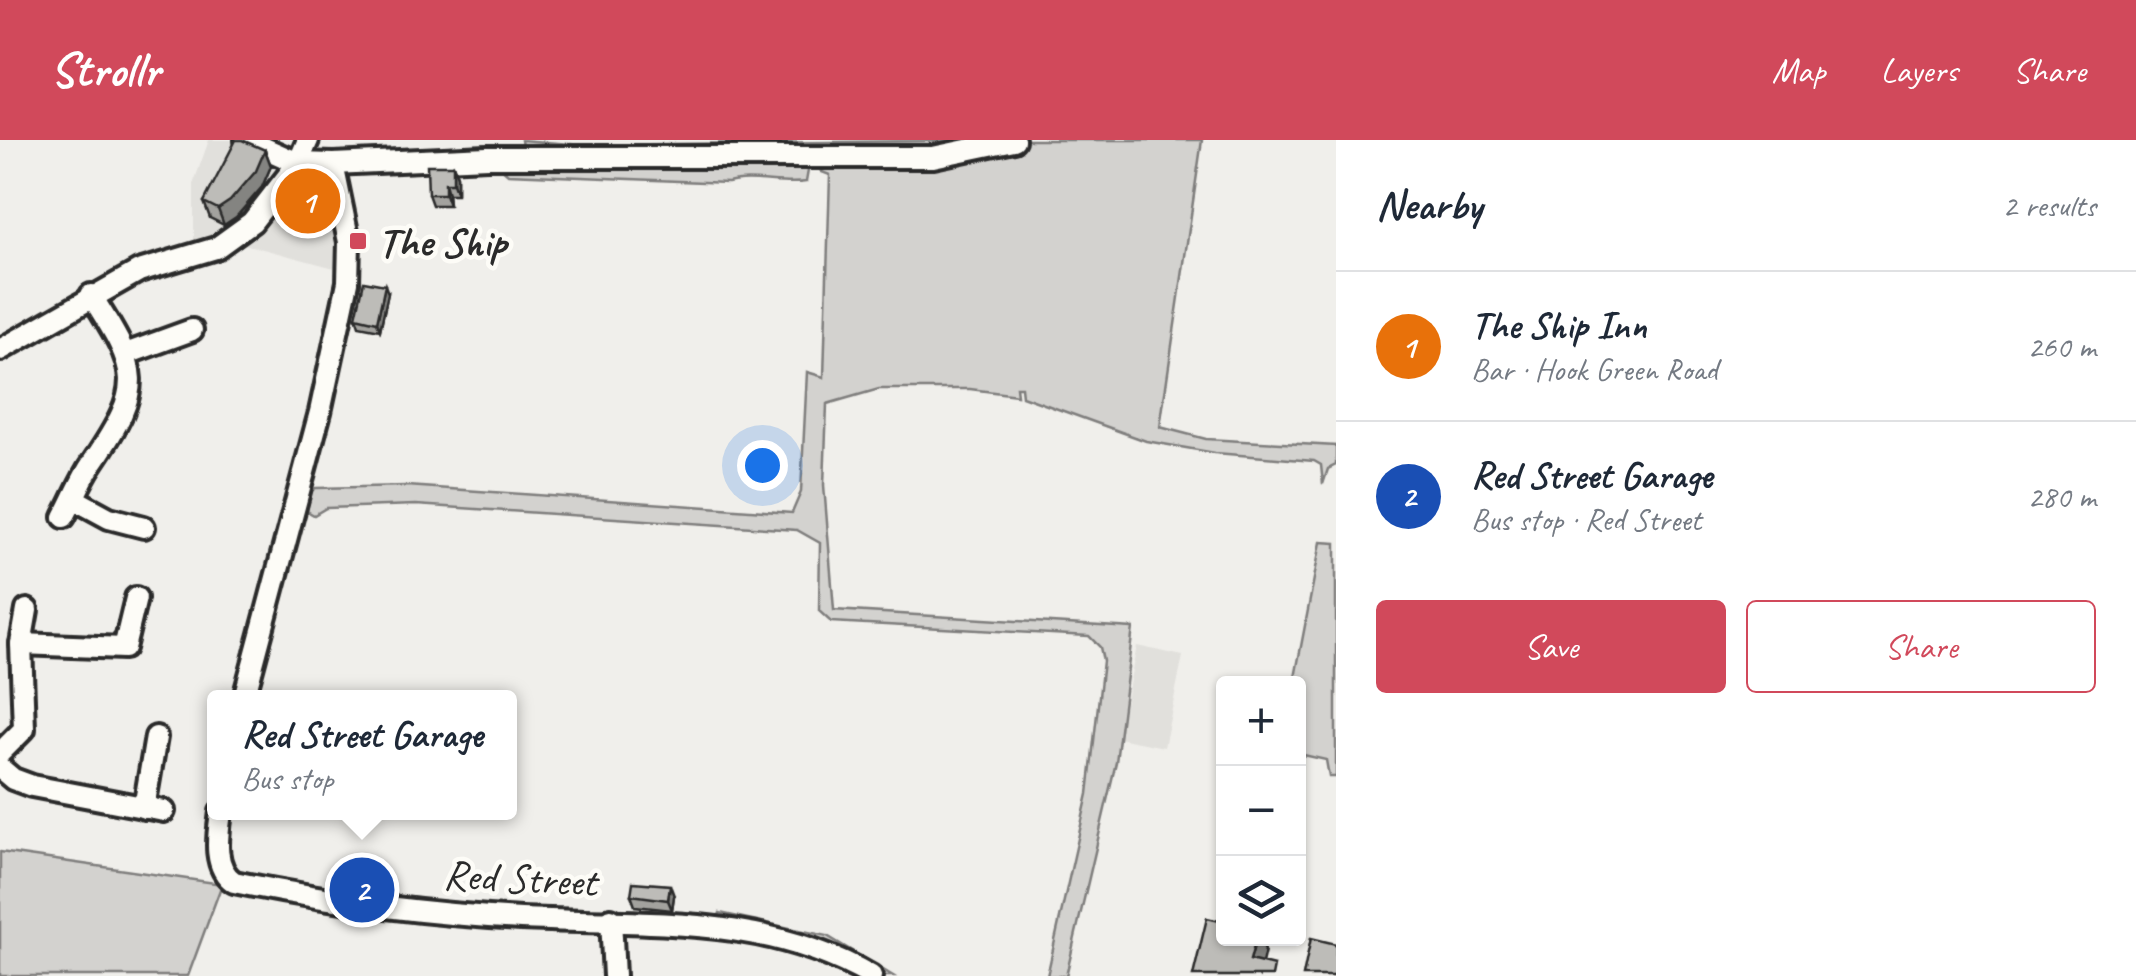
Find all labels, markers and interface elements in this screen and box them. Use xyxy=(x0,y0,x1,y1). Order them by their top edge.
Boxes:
text: Strollr xyxy=(50,40,160,100)
text: Map xyxy=(1772,48,1825,93)
text: Layers xyxy=(1880,48,1958,93)
text: Share xyxy=(2013,48,2086,93)
pin: 1 xyxy=(276,163,340,238)
text: Nearby xyxy=(1376,179,1482,232)
text: 2 results xyxy=(2002,185,2096,226)
place label: The Ship xyxy=(378,216,510,269)
marker: The Ship xyxy=(347,230,369,252)
text: The Ship Inn xyxy=(1471,302,1647,349)
text: 1 xyxy=(1401,326,1416,367)
text: 260 m xyxy=(2027,326,2096,367)
text: Bar · Hook Green Road xyxy=(1471,349,1718,390)
your location xyxy=(737,440,788,491)
text: Red Street Garage xyxy=(1471,452,1712,499)
text: 2 xyxy=(1401,476,1416,517)
text: 280 m xyxy=(2027,476,2096,517)
text: Bus stop · Red Street xyxy=(1471,499,1701,540)
button: Save xyxy=(1376,600,1726,693)
button: Share xyxy=(1746,600,2096,693)
map controls xyxy=(1216,676,1306,946)
button: + xyxy=(1216,676,1306,766)
popup xyxy=(207,690,517,820)
text: Red Street Garage xyxy=(241,711,483,758)
text: Bus stop xyxy=(241,758,333,799)
button: − xyxy=(1216,766,1306,856)
street label: Red Street xyxy=(442,848,602,909)
pin: 2 xyxy=(330,852,394,928)
button: layers xyxy=(1216,856,1306,946)

